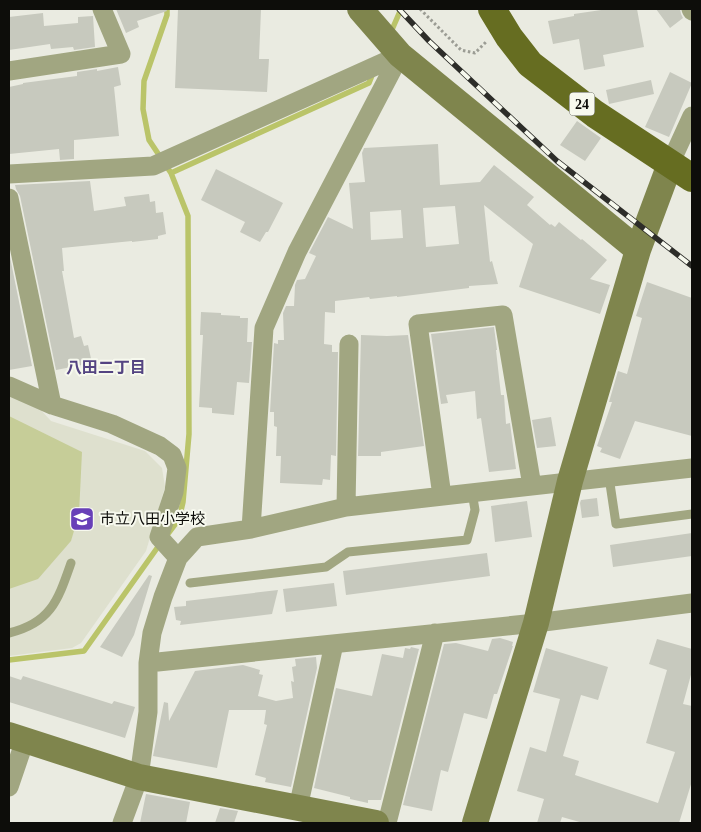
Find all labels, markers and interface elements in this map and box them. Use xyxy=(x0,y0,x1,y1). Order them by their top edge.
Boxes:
road number: 24 xyxy=(570,92,594,116)
district label: 八田二丁目 xyxy=(66,359,146,376)
school or university icon: 市立八田小学校 xyxy=(69,506,95,532)
place label: 市立八田小学校 xyxy=(100,511,205,527)

